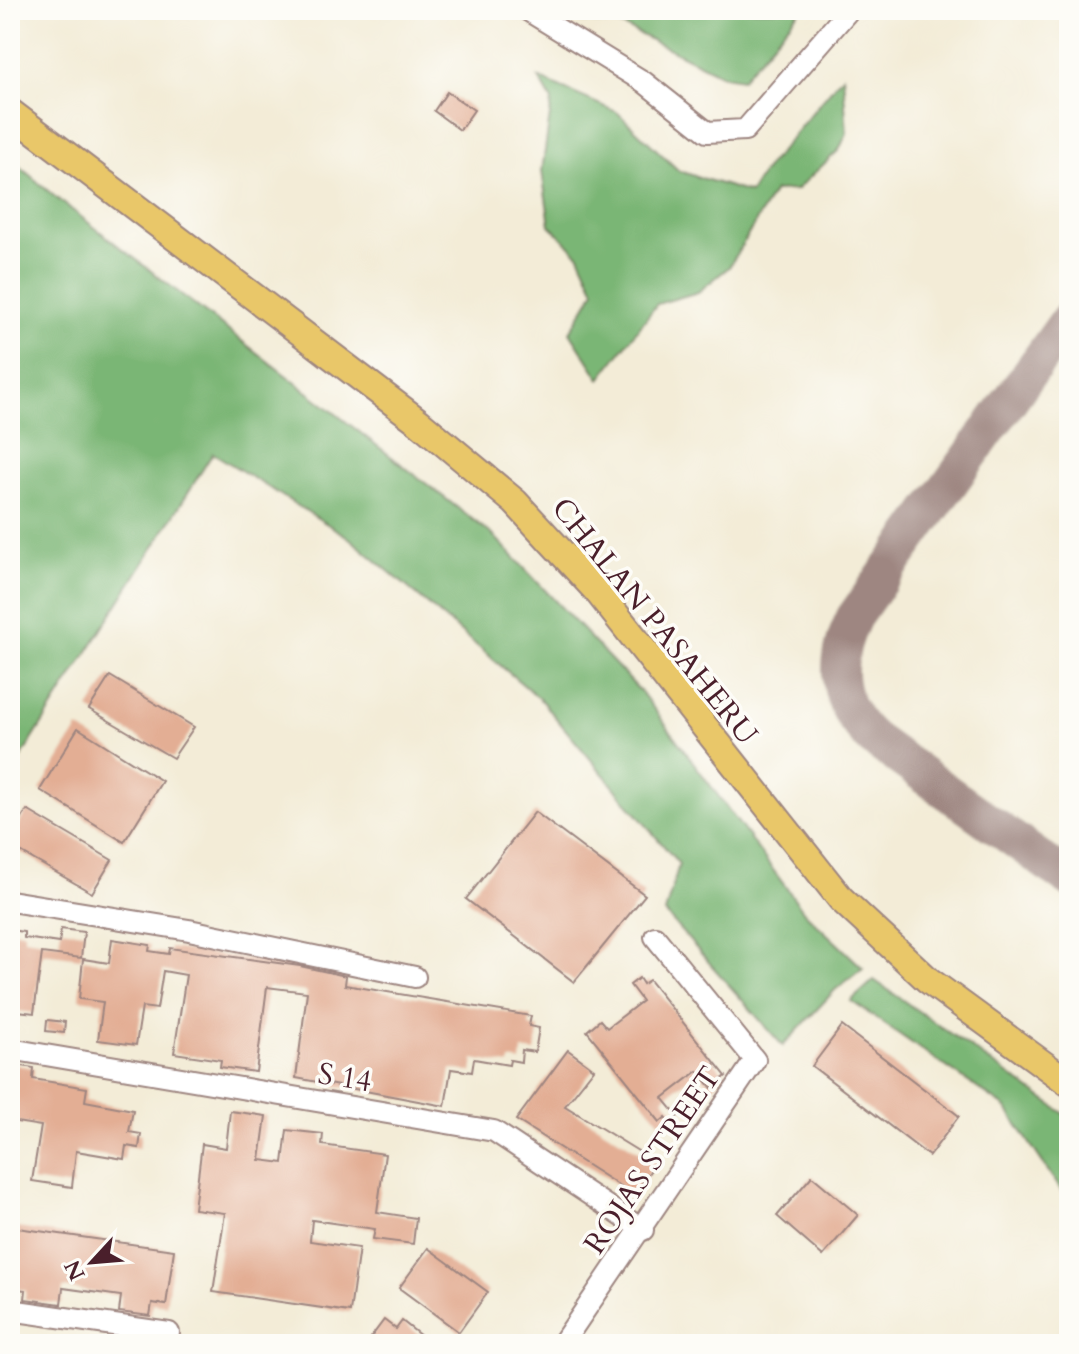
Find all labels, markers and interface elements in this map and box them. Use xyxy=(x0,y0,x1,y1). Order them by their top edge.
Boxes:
street label: CHALAN PASAHERU xyxy=(542,489,767,754)
street label: S 14 xyxy=(315,1053,375,1102)
street label: ROJAS STREET xyxy=(574,1058,730,1262)
north arrow xyxy=(52,1222,132,1302)
text: N xyxy=(57,1255,93,1285)

